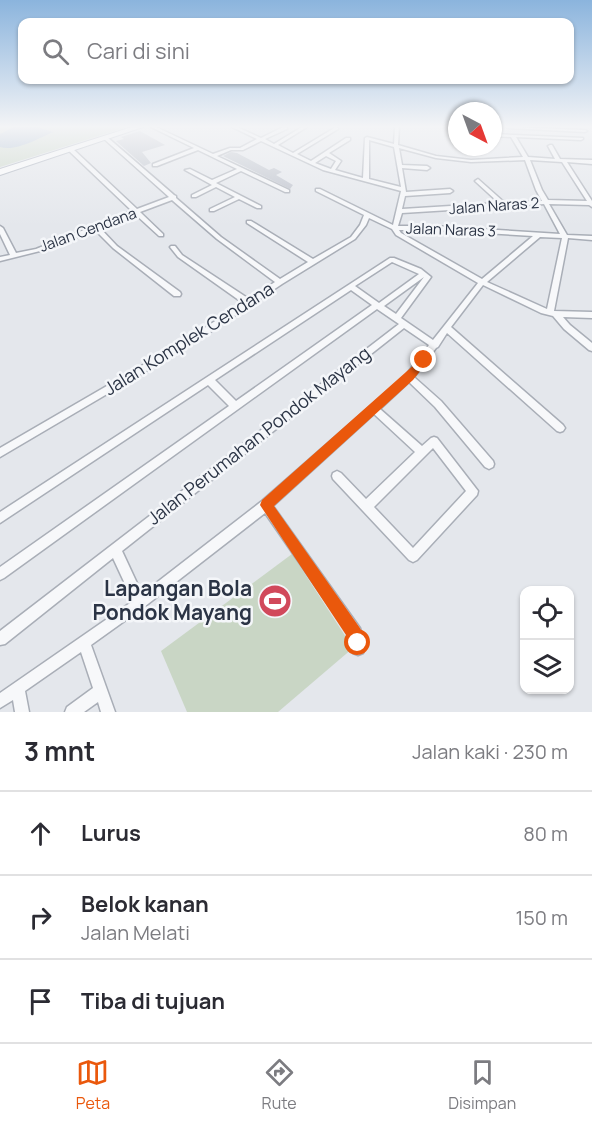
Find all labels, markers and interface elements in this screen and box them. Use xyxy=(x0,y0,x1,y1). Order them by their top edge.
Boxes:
search box xyxy=(18,18,574,84)
icon: search xyxy=(39,35,72,68)
text: Cari di sini xyxy=(87,36,190,66)
north arrow xyxy=(448,102,502,156)
street label: Jalan Naras 2 xyxy=(448,192,540,219)
street label: Jalan Cendana xyxy=(36,202,139,257)
street label: Jalan Naras 3 xyxy=(406,217,496,242)
street label: Jalan Komplek Cendana xyxy=(99,276,278,400)
street label: Jalan Perumahan Pondok Mayang xyxy=(142,341,375,530)
route end xyxy=(410,346,436,372)
place label: Lapangan Bola Pondok Mayang xyxy=(92,574,252,626)
sports icon: Lapangan Bola Pondok Mayang xyxy=(257,583,293,619)
map controls xyxy=(520,586,574,694)
button: locate xyxy=(520,586,574,640)
route start xyxy=(344,629,370,655)
button: layers xyxy=(520,640,574,694)
text: 3 mnt xyxy=(24,733,95,769)
text: Jalan kaki · 230 m xyxy=(412,738,568,765)
icon: ahead xyxy=(24,817,57,850)
text: Lurus xyxy=(81,818,141,848)
text: 80 m xyxy=(523,820,568,847)
text: Belok kanan xyxy=(81,889,209,919)
icon: right xyxy=(24,901,57,934)
text: 150 m xyxy=(515,904,568,931)
text: Jalan Melati xyxy=(81,919,190,946)
icon: arrive xyxy=(24,985,57,1018)
text: Tiba di tujuan xyxy=(81,986,225,1016)
tab: Peta xyxy=(76,1056,110,1114)
tab: Rute xyxy=(262,1056,297,1114)
tab: Disimpan xyxy=(448,1056,516,1114)

